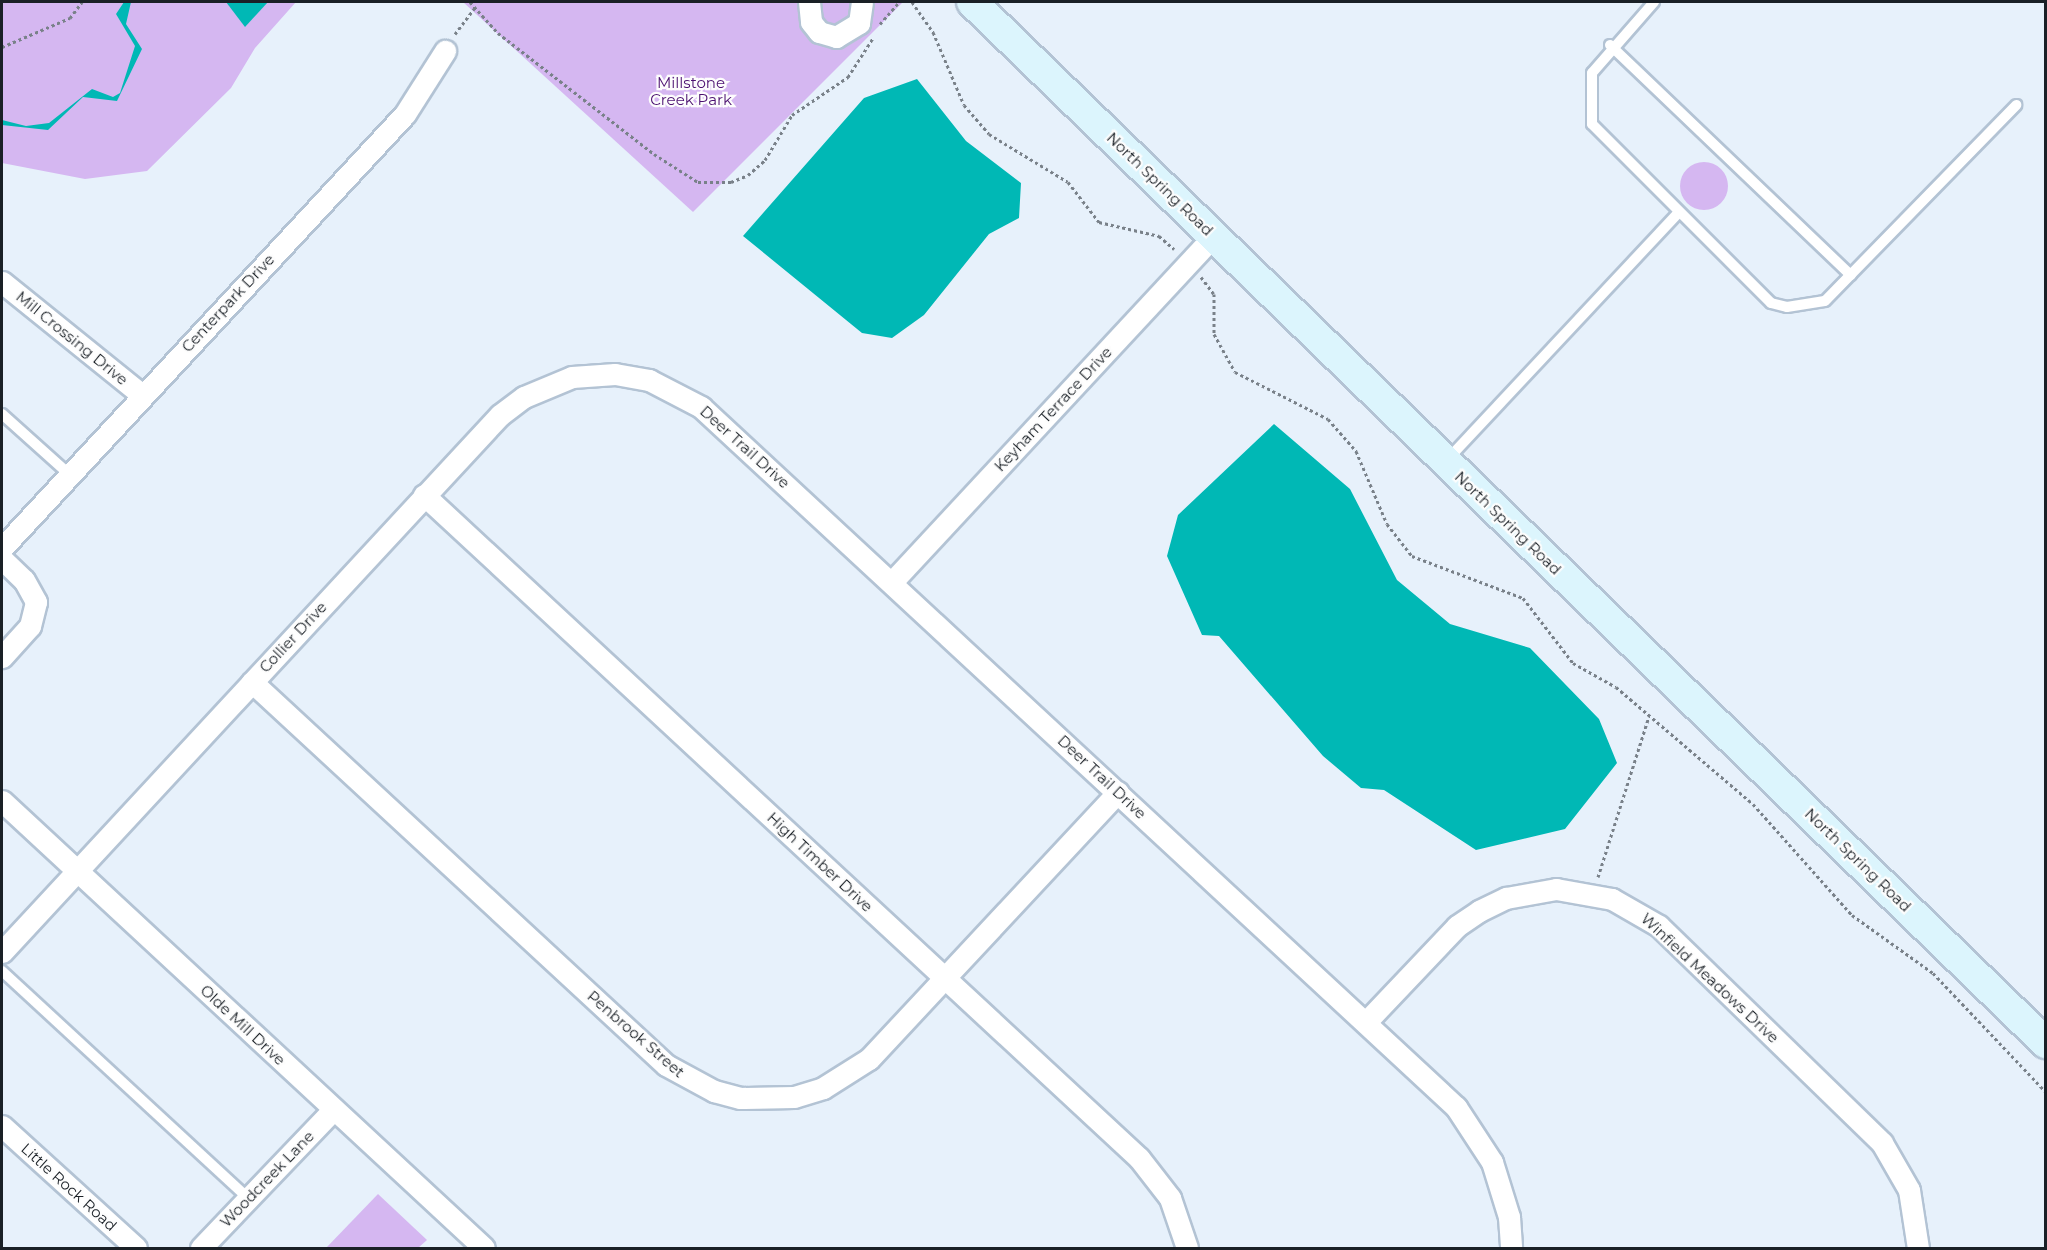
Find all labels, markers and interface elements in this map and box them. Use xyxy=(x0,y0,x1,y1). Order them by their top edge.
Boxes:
park label: Millstone Creek Park xyxy=(650,73,732,108)
street label: North Spring Road xyxy=(1103,129,1217,239)
street label: Centerpark Drive xyxy=(178,250,278,356)
street label: Mill Crossing Drive xyxy=(13,287,131,389)
street label: Keyham Terrace Drive xyxy=(991,343,1115,475)
street label: Deer Trail Drive xyxy=(696,402,794,492)
street label: North Spring Road xyxy=(1451,468,1565,578)
street label: Collier Drive xyxy=(256,598,330,676)
street label: Deer Trail Drive xyxy=(1054,731,1150,823)
street label: North Spring Road xyxy=(1801,805,1915,915)
street label: High Timber Drive xyxy=(764,808,876,916)
street label: Winfield Meadows Drive xyxy=(1637,909,1783,1047)
street label: Olde Mill Drive xyxy=(197,981,289,1069)
street label: Penbrook Street xyxy=(584,987,688,1081)
street label: Woodcreek Lane xyxy=(216,1127,318,1231)
street label: Little Rock Road xyxy=(17,1139,121,1235)

